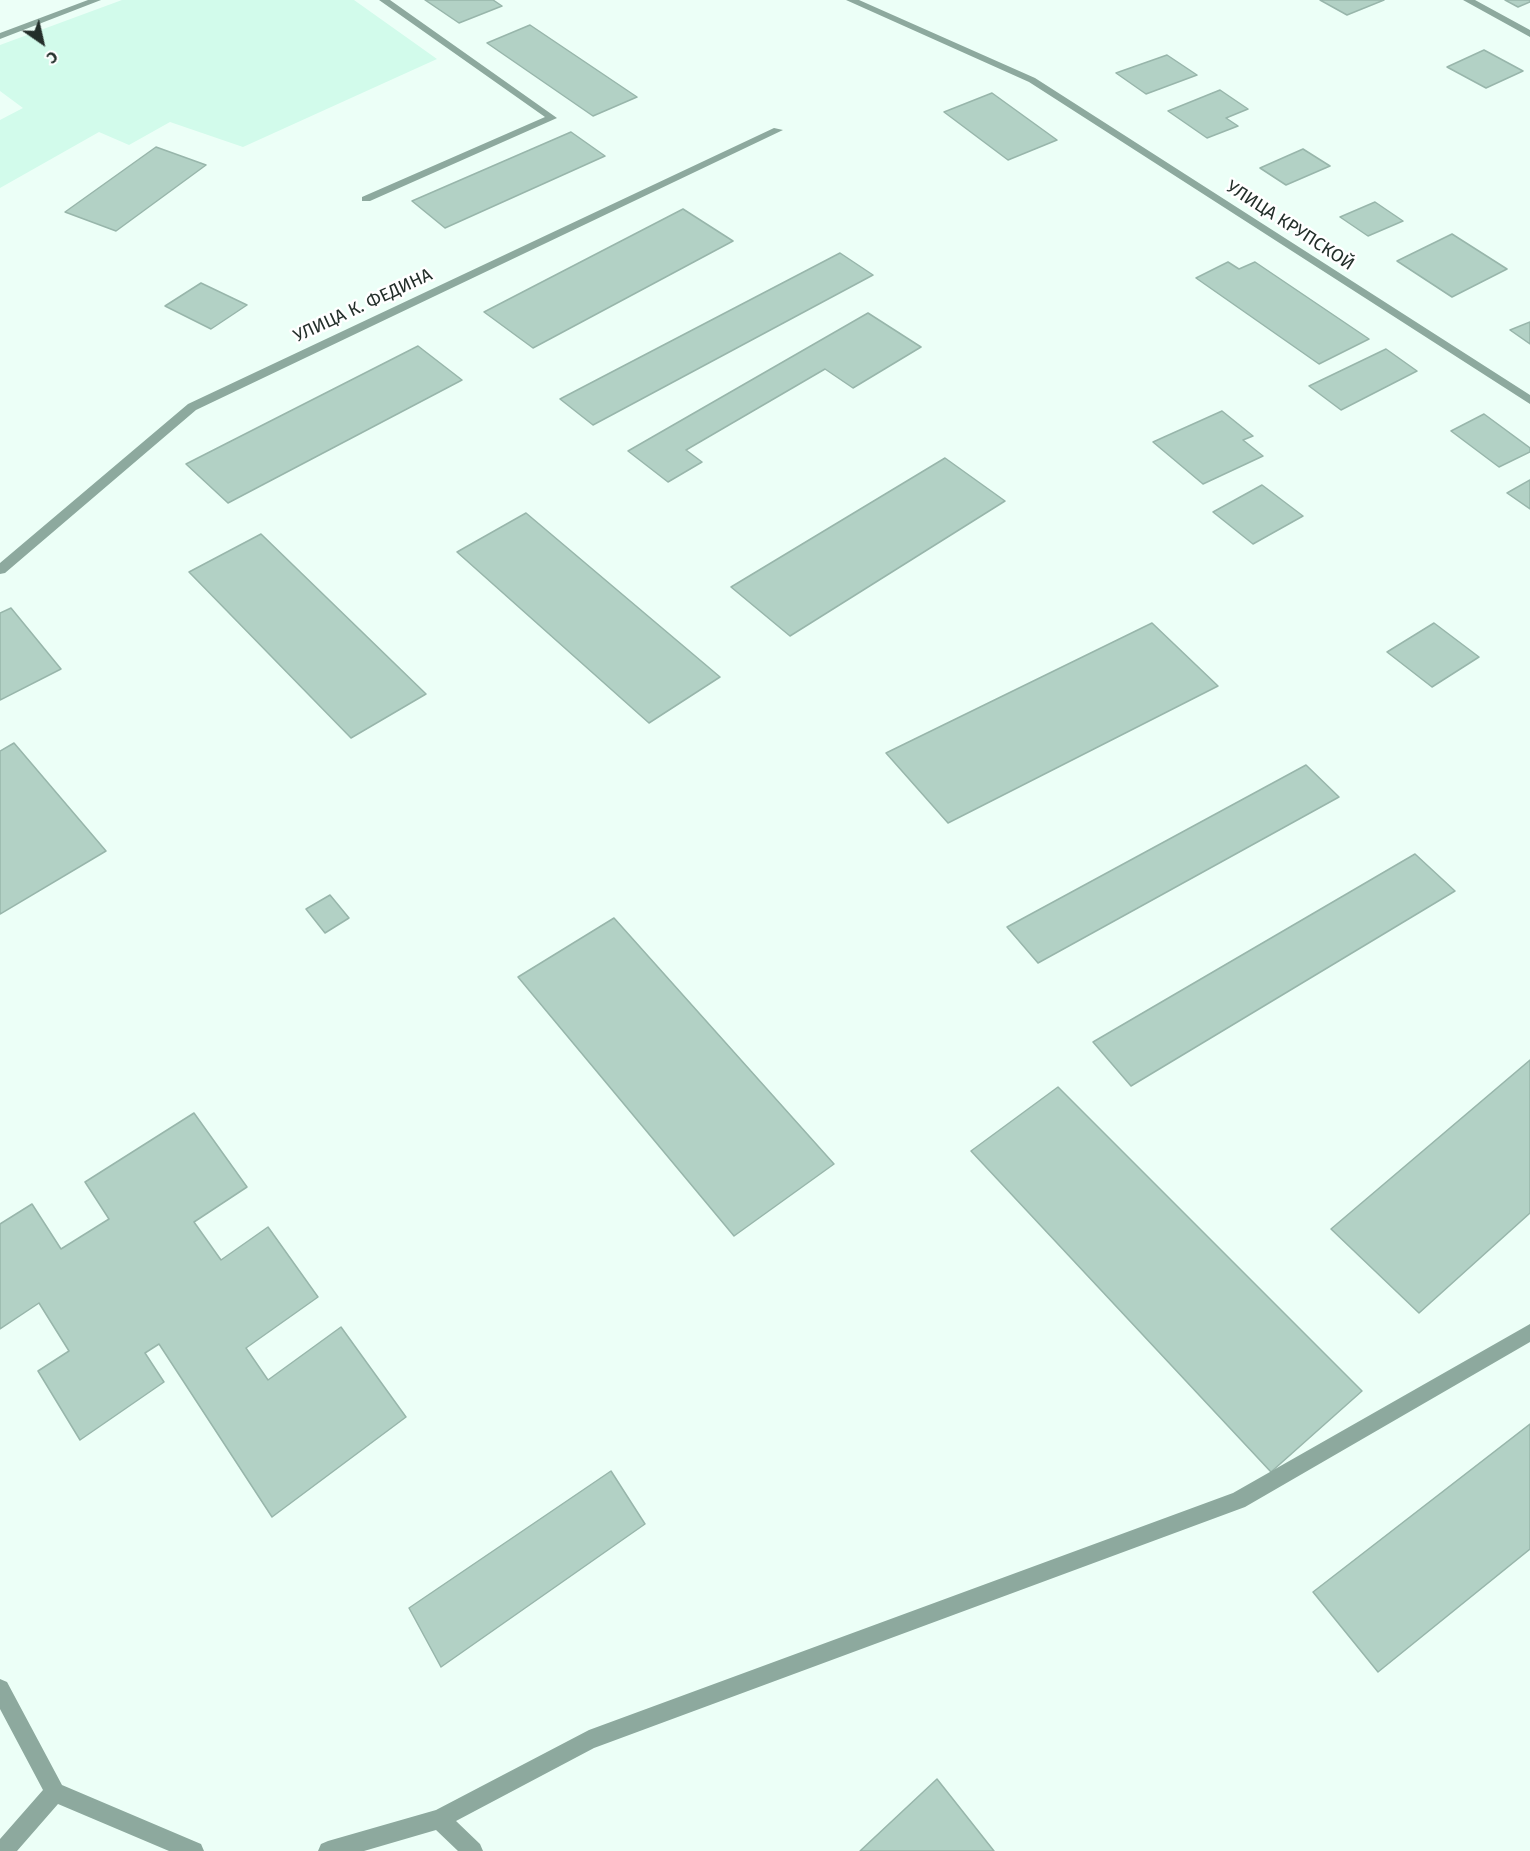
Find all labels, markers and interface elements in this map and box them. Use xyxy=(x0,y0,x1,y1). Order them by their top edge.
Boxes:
north arrow xyxy=(12,12,72,72)
text: С xyxy=(43,47,61,68)
street label: УЛИЦА КРУПСКОЙ xyxy=(1222,177,1358,275)
street label: УЛИЦА К. ФЕДИНА xyxy=(290,264,436,348)

